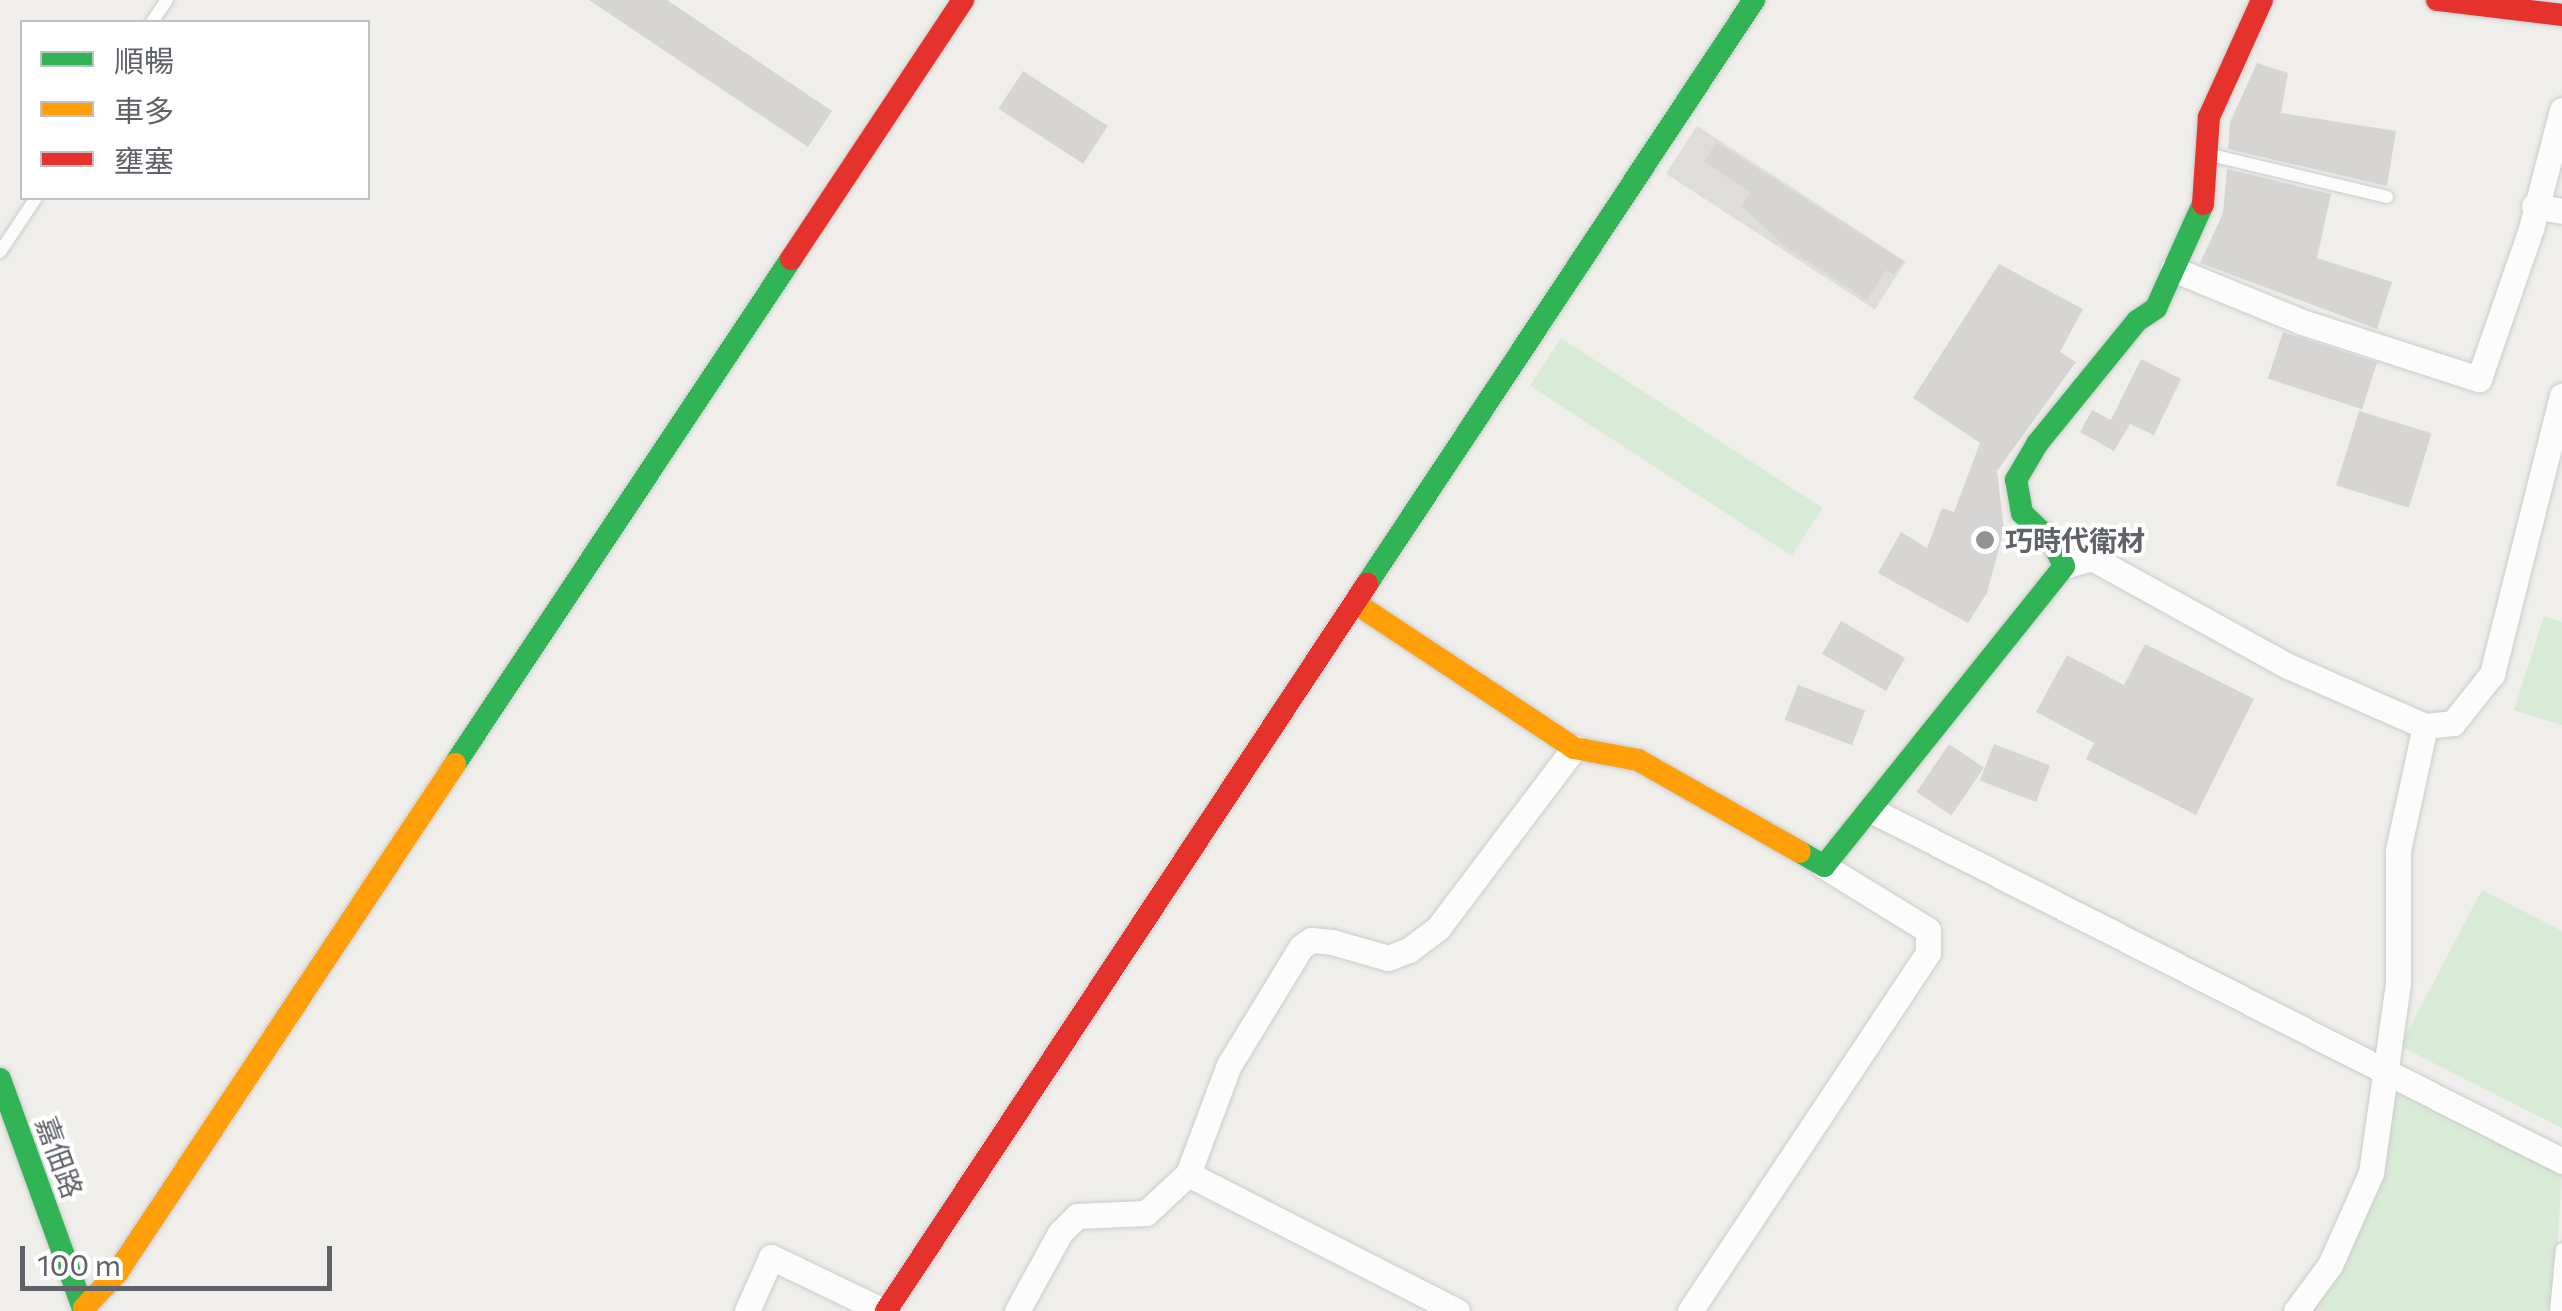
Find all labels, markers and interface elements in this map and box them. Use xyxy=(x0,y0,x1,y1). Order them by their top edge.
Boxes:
legend xyxy=(20,20,370,200)
text: 順暢 xyxy=(114,41,174,78)
text: 車多 xyxy=(114,91,174,128)
text: 壅塞 xyxy=(114,141,174,178)
place label: 巧時代衛材 xyxy=(2005,523,2145,557)
marker: 巧時代衛材 xyxy=(1974,529,1996,551)
street label: 嘉佃路 xyxy=(30,1112,90,1202)
scale bar xyxy=(25,1226,338,1288)
text: 100 m xyxy=(37,1245,121,1282)

